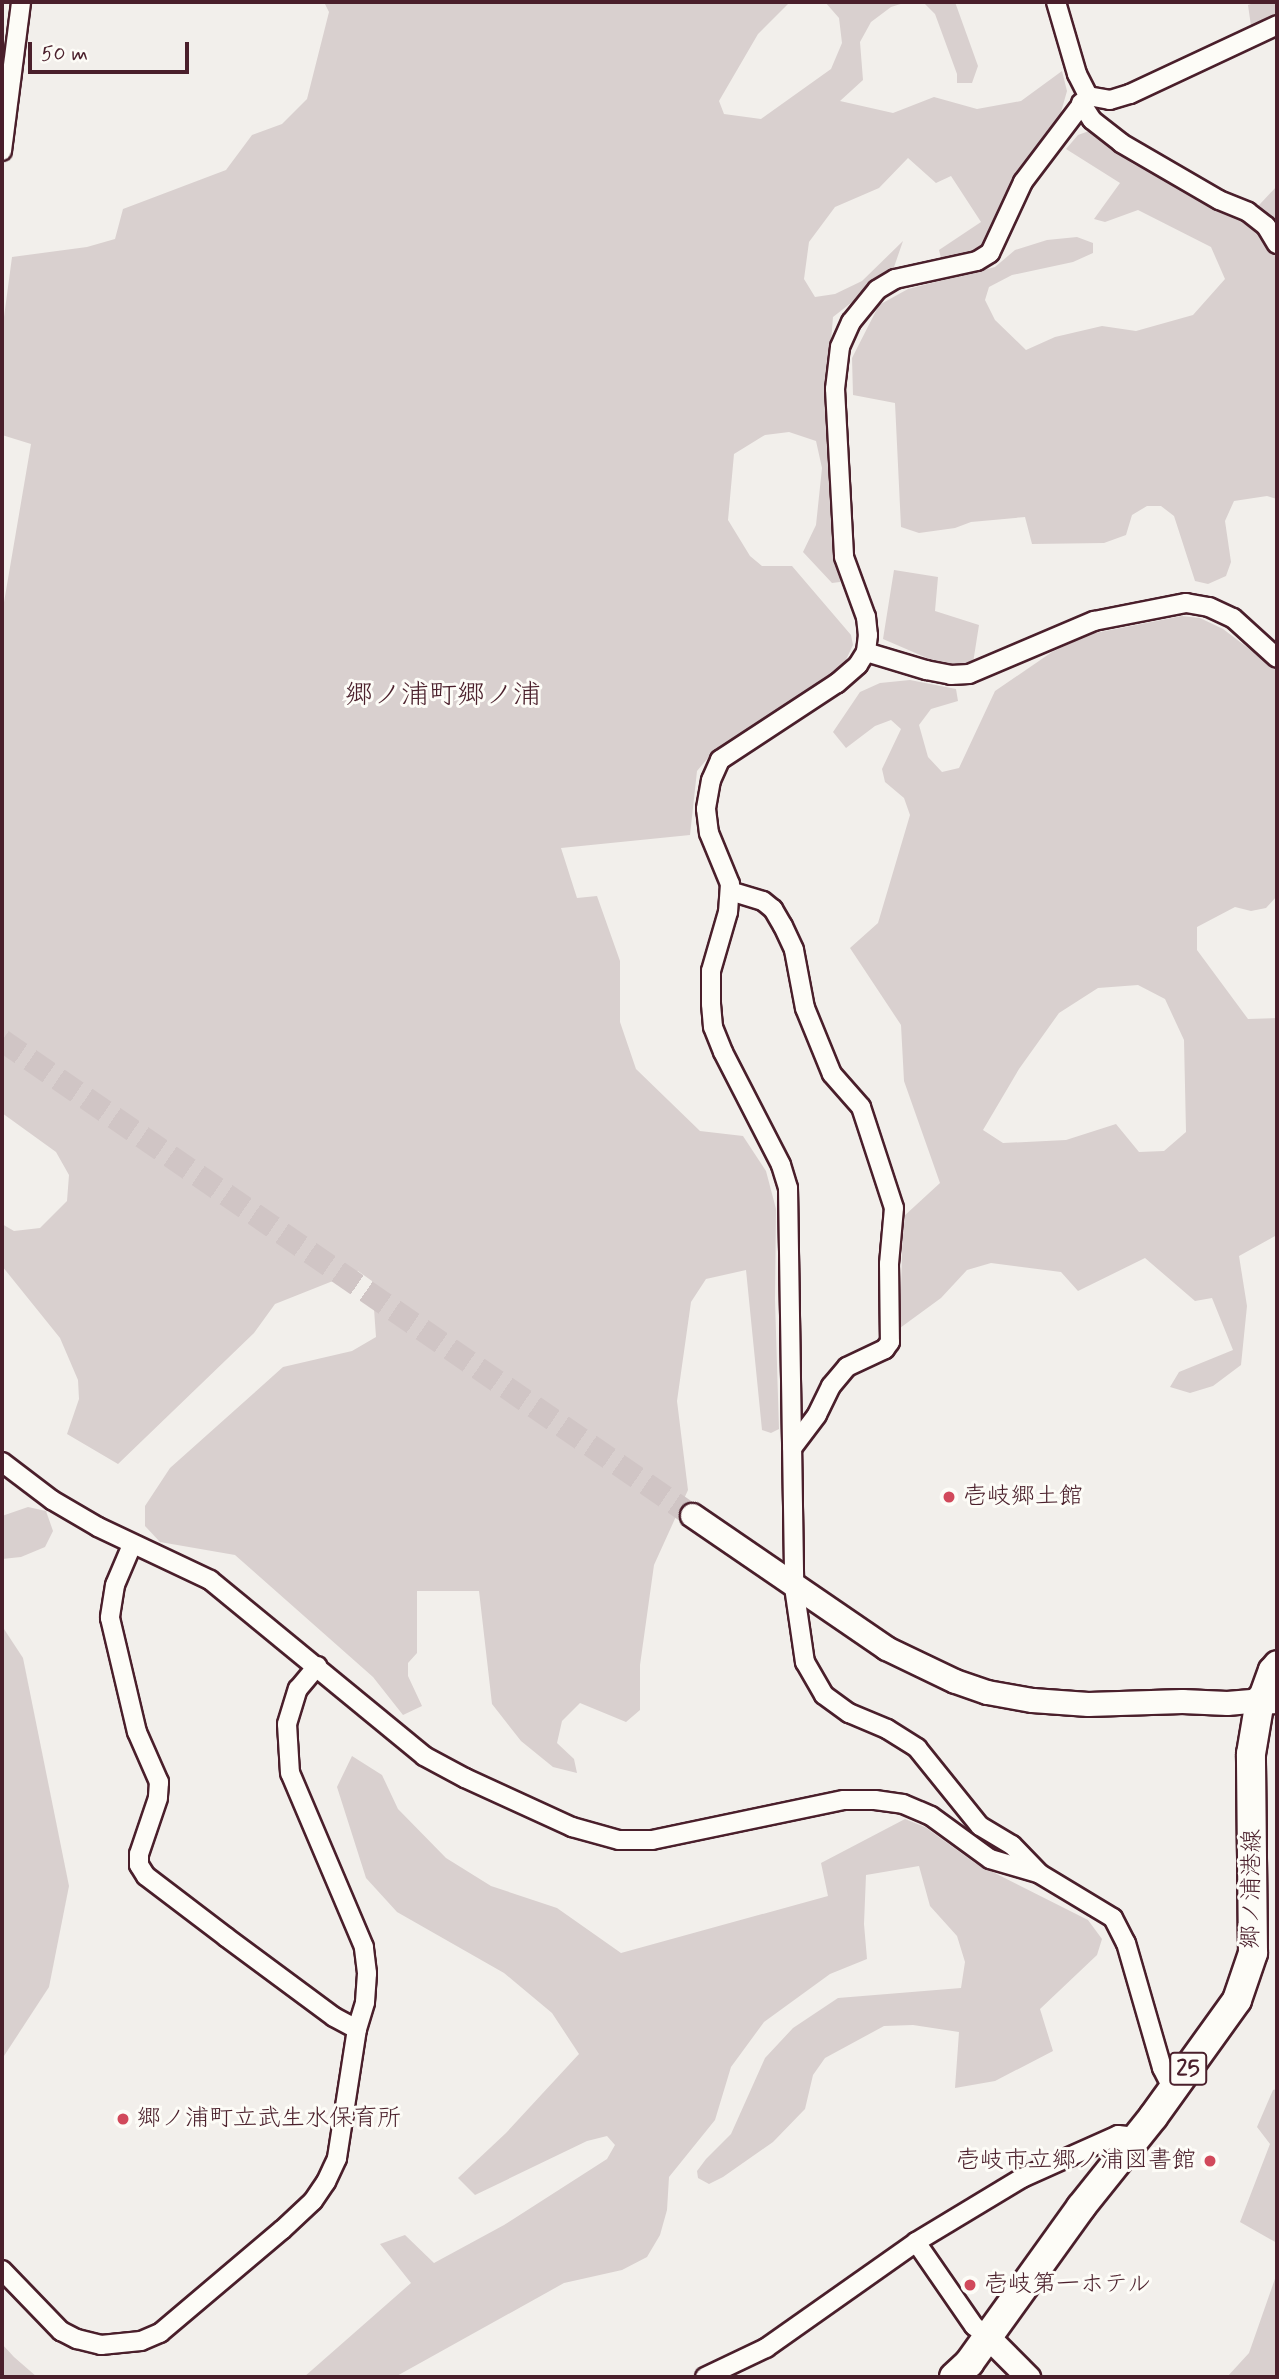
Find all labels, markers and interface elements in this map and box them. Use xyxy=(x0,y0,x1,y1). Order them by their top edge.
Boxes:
scale bar xyxy=(32,28,192,72)
text: 50 m xyxy=(41,40,88,68)
district label: 郷ノ浦町郷ノ浦 xyxy=(345,679,541,713)
place label: 壱岐郷土館 xyxy=(963,1483,1083,1511)
marker: 壱岐郷土館 xyxy=(941,1489,957,1505)
street label: 郷ノ浦港線 xyxy=(1237,1829,1267,1949)
road number: 25 xyxy=(1169,2050,1207,2088)
place label: 郷ノ浦町立武生水保育所 xyxy=(137,2105,401,2133)
marker: 郷ノ浦町立武生水保育所 xyxy=(115,2111,131,2127)
place label: 壱岐市立郷ノ浦図書館 xyxy=(956,2147,1196,2175)
marker: 壱岐市立郷ノ浦図書館 xyxy=(1202,2153,1218,2169)
place label: 壱岐第一ホテル xyxy=(984,2271,1152,2299)
marker: 壱岐第一ホテル xyxy=(962,2277,978,2293)

